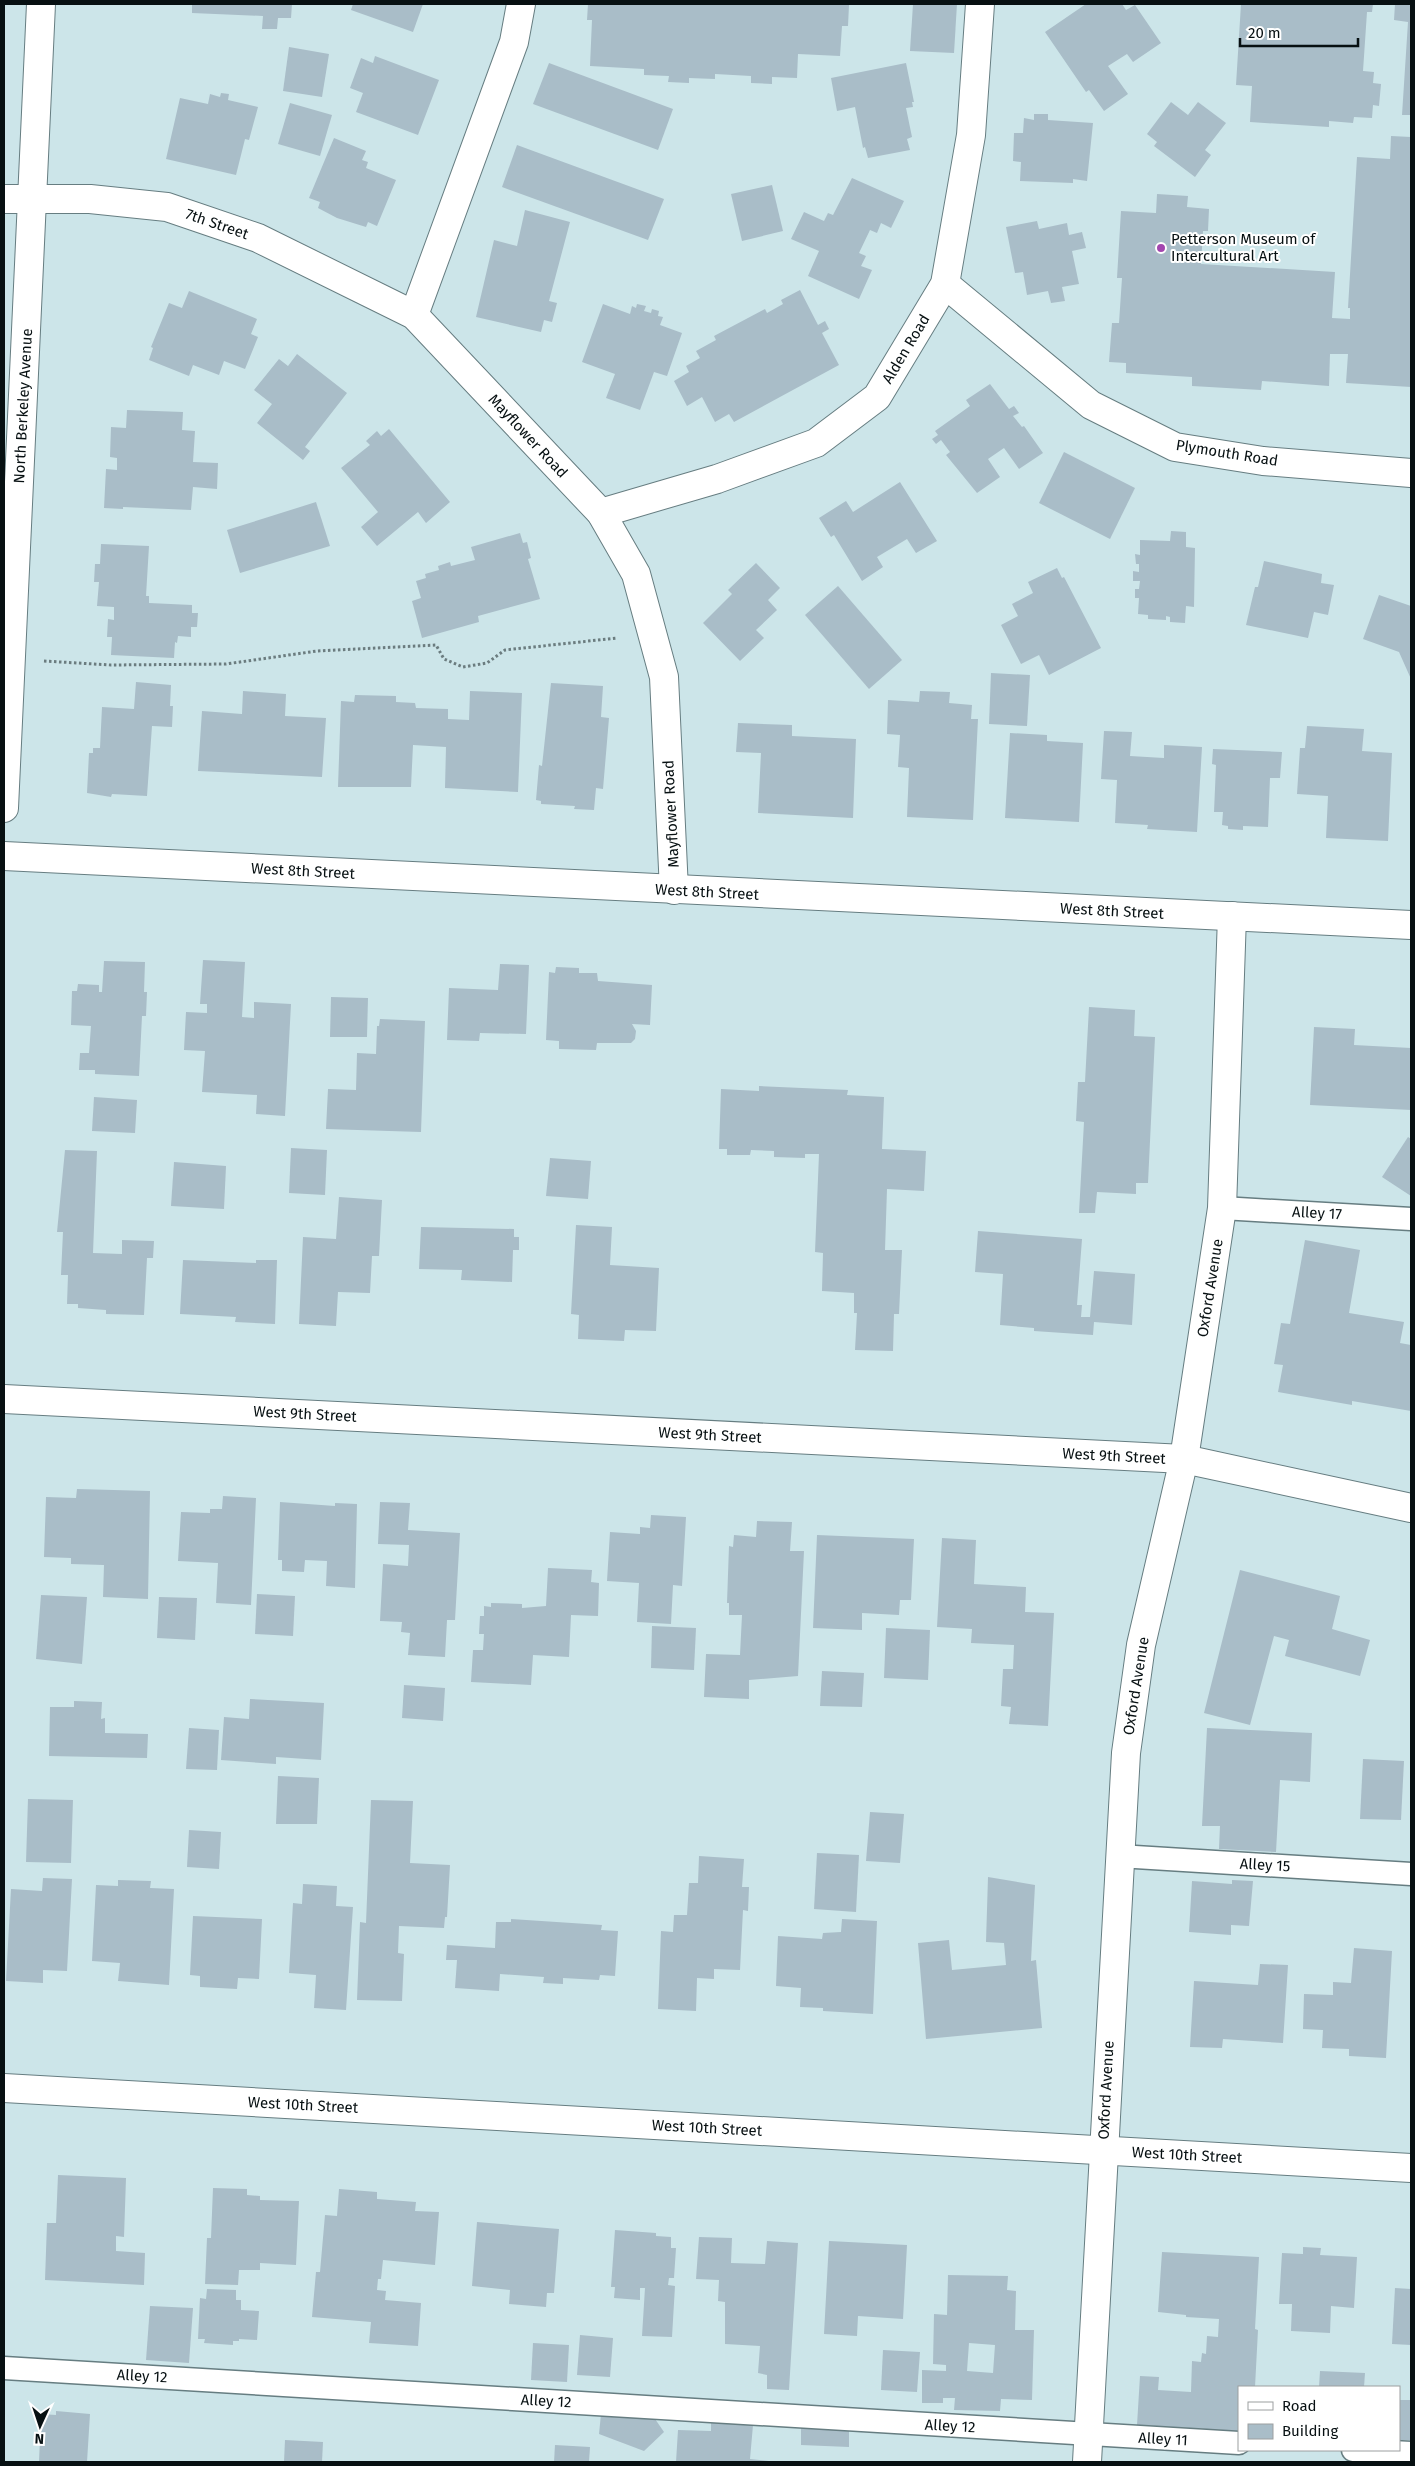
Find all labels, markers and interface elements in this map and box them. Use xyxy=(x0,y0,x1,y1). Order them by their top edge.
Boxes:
scale bar xyxy=(1240,15,1358,47)
text: 20 m xyxy=(1248,24,1281,42)
street label: 7th Street xyxy=(183,205,251,243)
place label: Petterson Museum of Intercultural Art xyxy=(1171,230,1316,265)
marker: Petterson Museum of Intercultural Art xyxy=(1155,242,1167,254)
street label: Alden Road xyxy=(878,311,934,387)
street label: North Berkeley Avenue xyxy=(10,328,36,484)
street label: Mayflower Road xyxy=(485,390,571,482)
street label: Plymouth Road xyxy=(1175,436,1279,470)
street label: Mayflower Road xyxy=(659,760,683,868)
street label: West 8th Street xyxy=(251,859,356,883)
street label: West 8th Street xyxy=(655,880,760,904)
street label: West 8th Street xyxy=(1060,899,1165,923)
street label: Alley 17 xyxy=(1292,1203,1343,1223)
street label: Oxford Avenue xyxy=(1193,1238,1227,1338)
street label: West 9th Street xyxy=(253,1402,358,1426)
street label: West 9th Street xyxy=(658,1423,763,1447)
street label: West 9th Street xyxy=(1062,1444,1167,1468)
street label: Oxford Avenue xyxy=(1119,1636,1153,1736)
street label: Alley 15 xyxy=(1239,1855,1291,1875)
street label: Oxford Avenue xyxy=(1094,2040,1118,2140)
street label: West 10th Street xyxy=(247,2093,359,2117)
street label: West 10th Street xyxy=(651,2116,763,2140)
street label: West 10th Street xyxy=(1131,2143,1243,2167)
street label: Alley 12 xyxy=(116,2366,168,2386)
legend xyxy=(1238,2386,1400,2451)
street label: Alley 12 xyxy=(520,2391,572,2411)
text: Road xyxy=(1282,2397,1317,2415)
north arrow xyxy=(15,2401,65,2451)
street label: Alley 12 xyxy=(924,2416,976,2436)
text: Building xyxy=(1282,2422,1338,2440)
street label: Alley 11 xyxy=(1138,2429,1188,2449)
text: N xyxy=(34,2430,44,2447)

